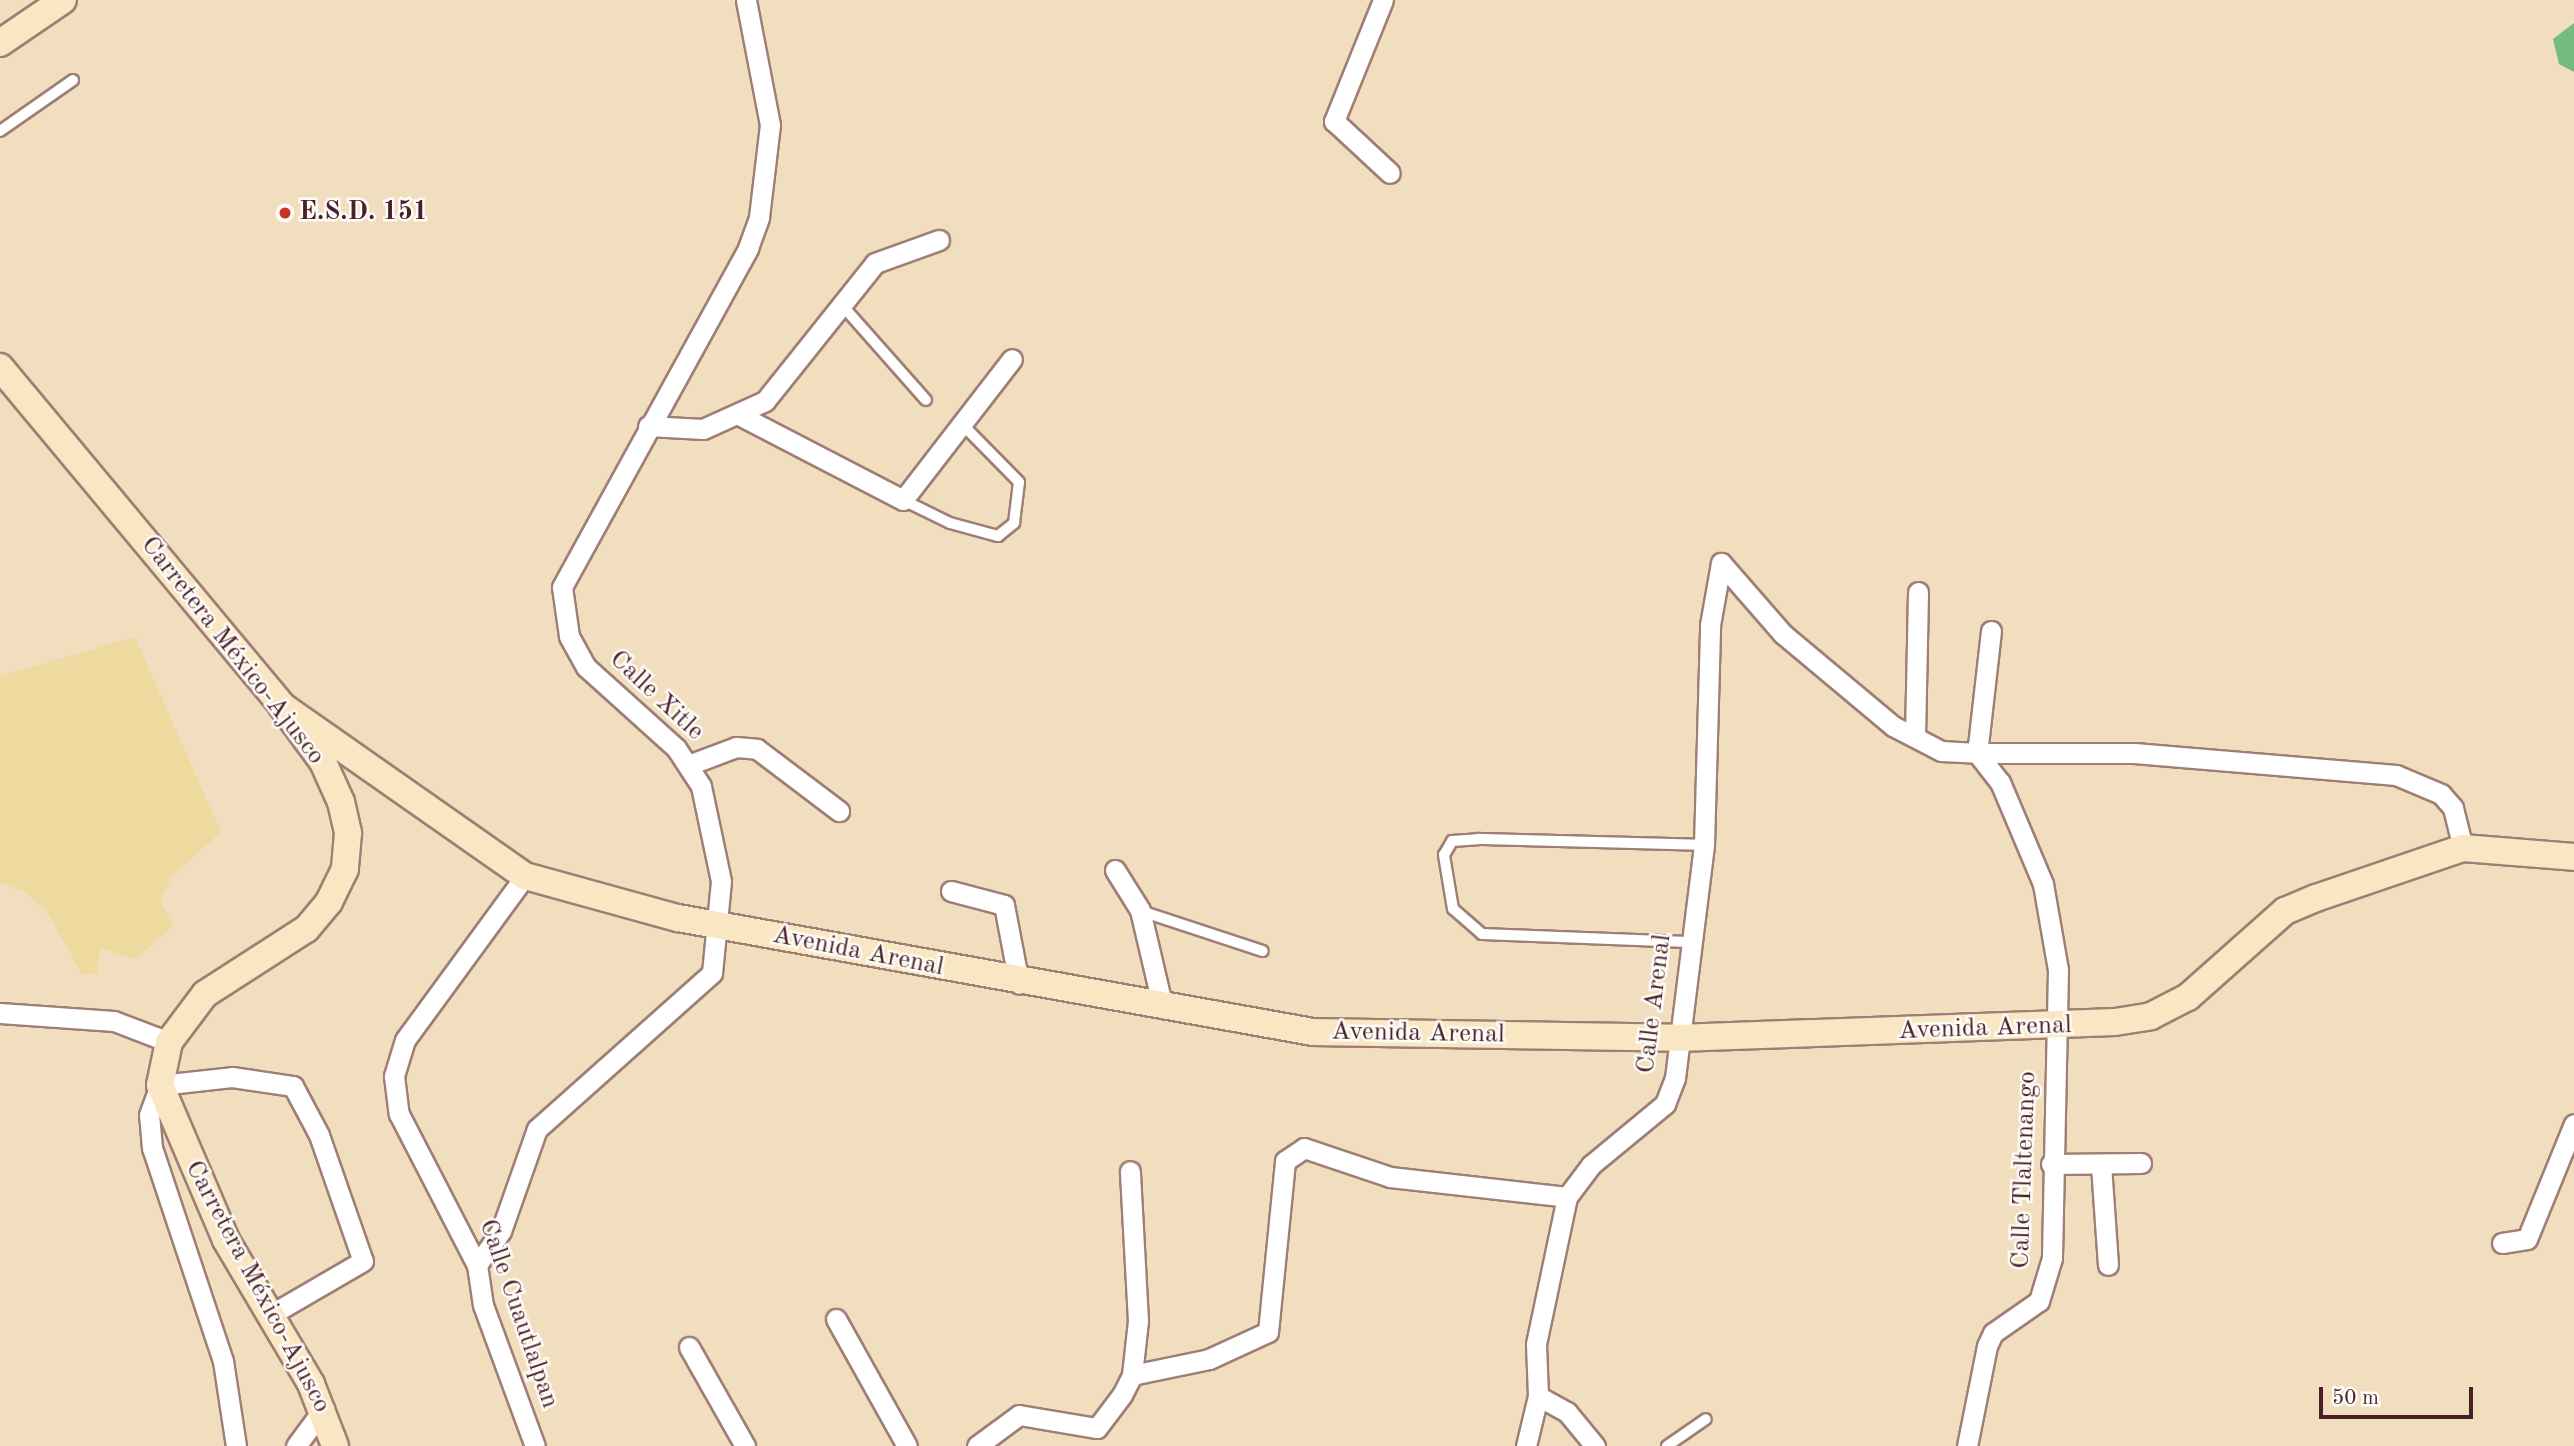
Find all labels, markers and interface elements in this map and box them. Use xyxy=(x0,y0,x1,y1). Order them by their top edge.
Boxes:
place label: E.S.D. 151 xyxy=(299,197,428,229)
marker: E.S.D. 151 xyxy=(277,205,293,221)
street label: Carretera México-Ajusco xyxy=(133,531,331,771)
street label: Calle Xitle xyxy=(602,644,710,748)
street label: Avenida Arenal xyxy=(770,920,946,984)
street label: Calle Arenal xyxy=(1631,933,1679,1075)
street label: Avenida Arenal xyxy=(1898,1010,2072,1048)
street label: Avenida Arenal xyxy=(1331,1017,1505,1051)
street label: Calle Tlaltenango xyxy=(2006,1071,2044,1269)
street label: Carretera México-Ajusco xyxy=(177,1156,337,1418)
street label: Calle Cuautlalpan xyxy=(471,1215,565,1413)
scale bar xyxy=(2322,1372,2476,1416)
text: 50 m xyxy=(2332,1388,2379,1409)

